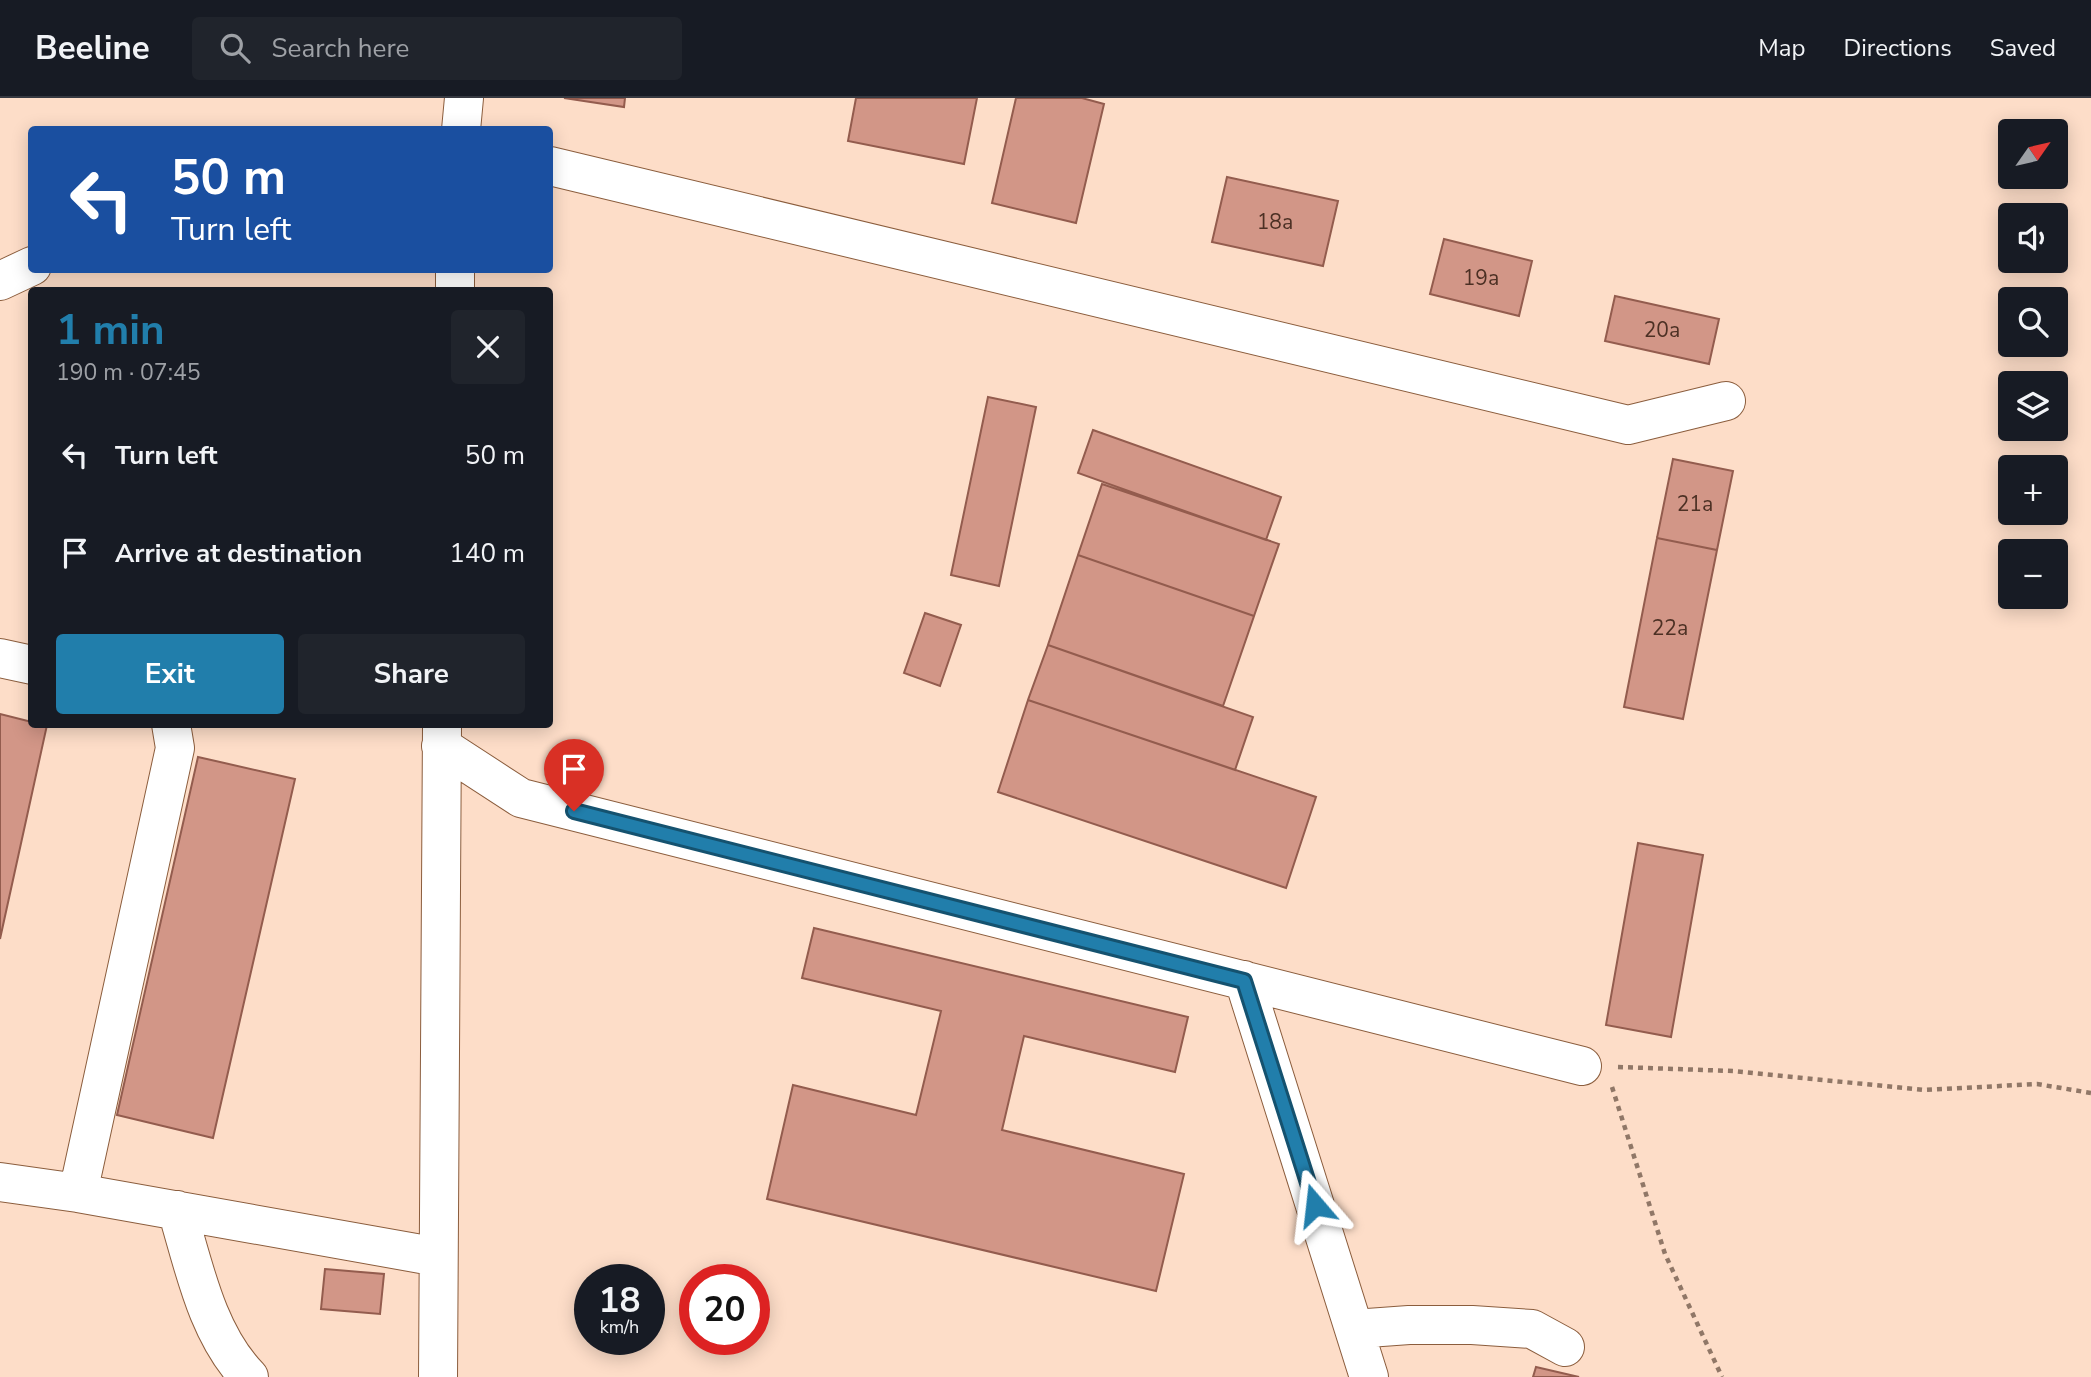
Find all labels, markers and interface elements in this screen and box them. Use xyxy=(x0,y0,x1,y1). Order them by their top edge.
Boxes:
search box xyxy=(192,17,682,80)
text: Beeline xyxy=(35,26,150,71)
icon: search xyxy=(216,29,254,67)
text: Search here xyxy=(272,31,409,66)
text: Map xyxy=(1758,32,1805,64)
text: Directions xyxy=(1843,32,1952,64)
text: Saved xyxy=(1990,32,2056,64)
north arrow xyxy=(1998,119,2068,189)
map controls xyxy=(1998,119,2068,609)
text: 50 m xyxy=(171,144,286,211)
icon: left xyxy=(56,154,147,245)
button: sound xyxy=(1998,203,2068,273)
text: Turn left xyxy=(171,208,291,251)
house number: 18а xyxy=(1257,208,1293,236)
house number: 19а xyxy=(1463,264,1499,292)
button: search xyxy=(1998,287,2068,357)
text: 1 min xyxy=(56,302,165,359)
button: close xyxy=(451,310,525,384)
house number: 20а xyxy=(1644,316,1680,344)
text: 190 m · 07:45 xyxy=(56,357,201,388)
button: layers xyxy=(1998,371,2068,441)
icon: left xyxy=(56,436,94,474)
text: Turn left xyxy=(115,438,218,473)
text: 50 m xyxy=(465,438,525,473)
button: + xyxy=(1998,455,2068,525)
house number: 21а xyxy=(1677,490,1713,518)
icon: arrive xyxy=(56,534,94,572)
text: Arrive at destination xyxy=(115,536,362,571)
text: 140 m xyxy=(449,536,525,571)
button: − xyxy=(1998,539,2068,609)
house number: 22а xyxy=(1652,614,1688,642)
button: Exit xyxy=(56,634,284,714)
button: Share xyxy=(298,634,525,714)
pin xyxy=(544,739,604,811)
icon: arrive xyxy=(555,750,593,788)
position arrow xyxy=(1278,1168,1352,1242)
speed limit sign: 20 xyxy=(679,1264,770,1355)
text: 18 xyxy=(598,1277,641,1324)
text: km/h xyxy=(600,1315,639,1339)

